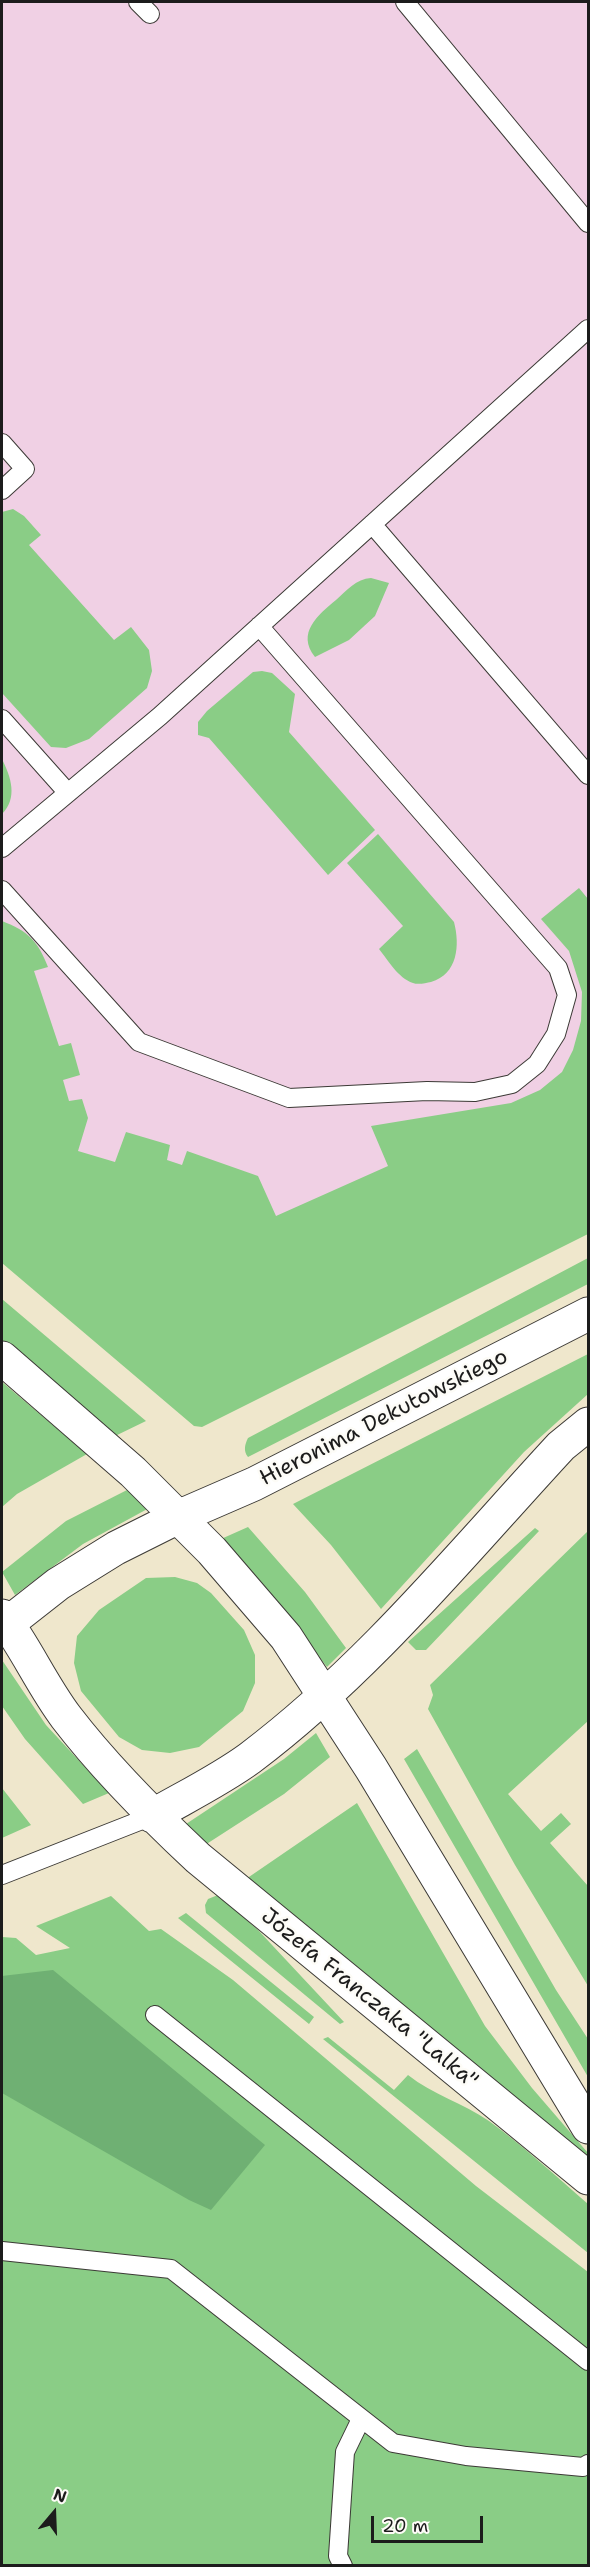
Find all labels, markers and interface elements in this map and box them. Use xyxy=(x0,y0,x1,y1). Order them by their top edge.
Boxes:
street label: Hieronima Dekutowskiego xyxy=(256,1344,512,1492)
street label: Józefa Franczaka "Lalka" xyxy=(255,1903,483,2095)
north arrow xyxy=(24,2483,84,2543)
text: N xyxy=(51,2484,69,2508)
scale bar xyxy=(374,2504,486,2542)
text: 20 m xyxy=(382,2514,428,2538)

